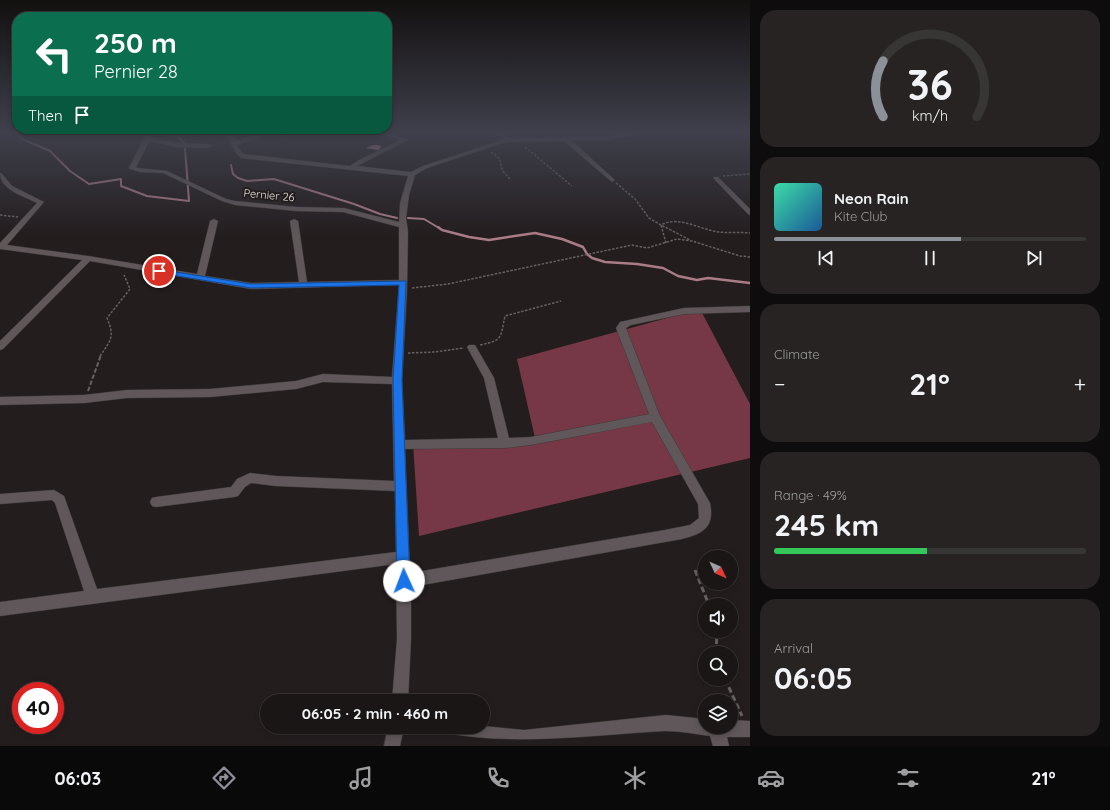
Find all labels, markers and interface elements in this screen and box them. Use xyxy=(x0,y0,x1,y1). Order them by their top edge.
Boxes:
text: 250 m xyxy=(94,25,177,60)
icon: left xyxy=(28,28,80,80)
text: 36 xyxy=(907,57,953,109)
text: Pernier 28 xyxy=(94,60,178,83)
icon: arrive xyxy=(71,104,93,126)
text: Then xyxy=(28,106,63,125)
text: km/h xyxy=(912,106,948,124)
street label: Pernier 26 xyxy=(243,186,295,204)
text: Neon Rain xyxy=(834,189,909,208)
text: Kite Club xyxy=(834,208,887,224)
icon: previous xyxy=(815,247,837,269)
icon: pause xyxy=(919,247,941,269)
icon: next xyxy=(1023,247,1045,269)
pin xyxy=(142,254,176,288)
icon: arrive xyxy=(148,260,170,282)
text: Climate xyxy=(774,346,820,362)
text: 21° xyxy=(909,365,950,403)
text: − xyxy=(774,370,785,398)
text: + xyxy=(1074,370,1086,398)
text: Range · 49% xyxy=(774,487,847,503)
text: 245 km xyxy=(774,506,879,544)
north arrow xyxy=(698,550,738,590)
map controls xyxy=(698,550,738,734)
position arrow xyxy=(383,560,425,602)
button: sound xyxy=(698,598,738,638)
text: Arrival xyxy=(774,640,813,656)
button: search xyxy=(698,646,738,686)
text: 06:05 xyxy=(774,659,853,697)
speed limit sign: 40 xyxy=(12,682,64,734)
button: layers xyxy=(698,694,738,734)
text: 06:05 · 2 min · 460 m xyxy=(302,704,448,723)
icon: directions xyxy=(210,764,238,792)
icon: music xyxy=(347,764,375,792)
icon: phone xyxy=(484,764,512,792)
icon: climate xyxy=(621,764,649,792)
icon: car xyxy=(757,764,785,792)
icon: filters xyxy=(894,764,922,792)
text: 06:03 xyxy=(54,767,101,790)
text: 21° xyxy=(1031,767,1056,790)

